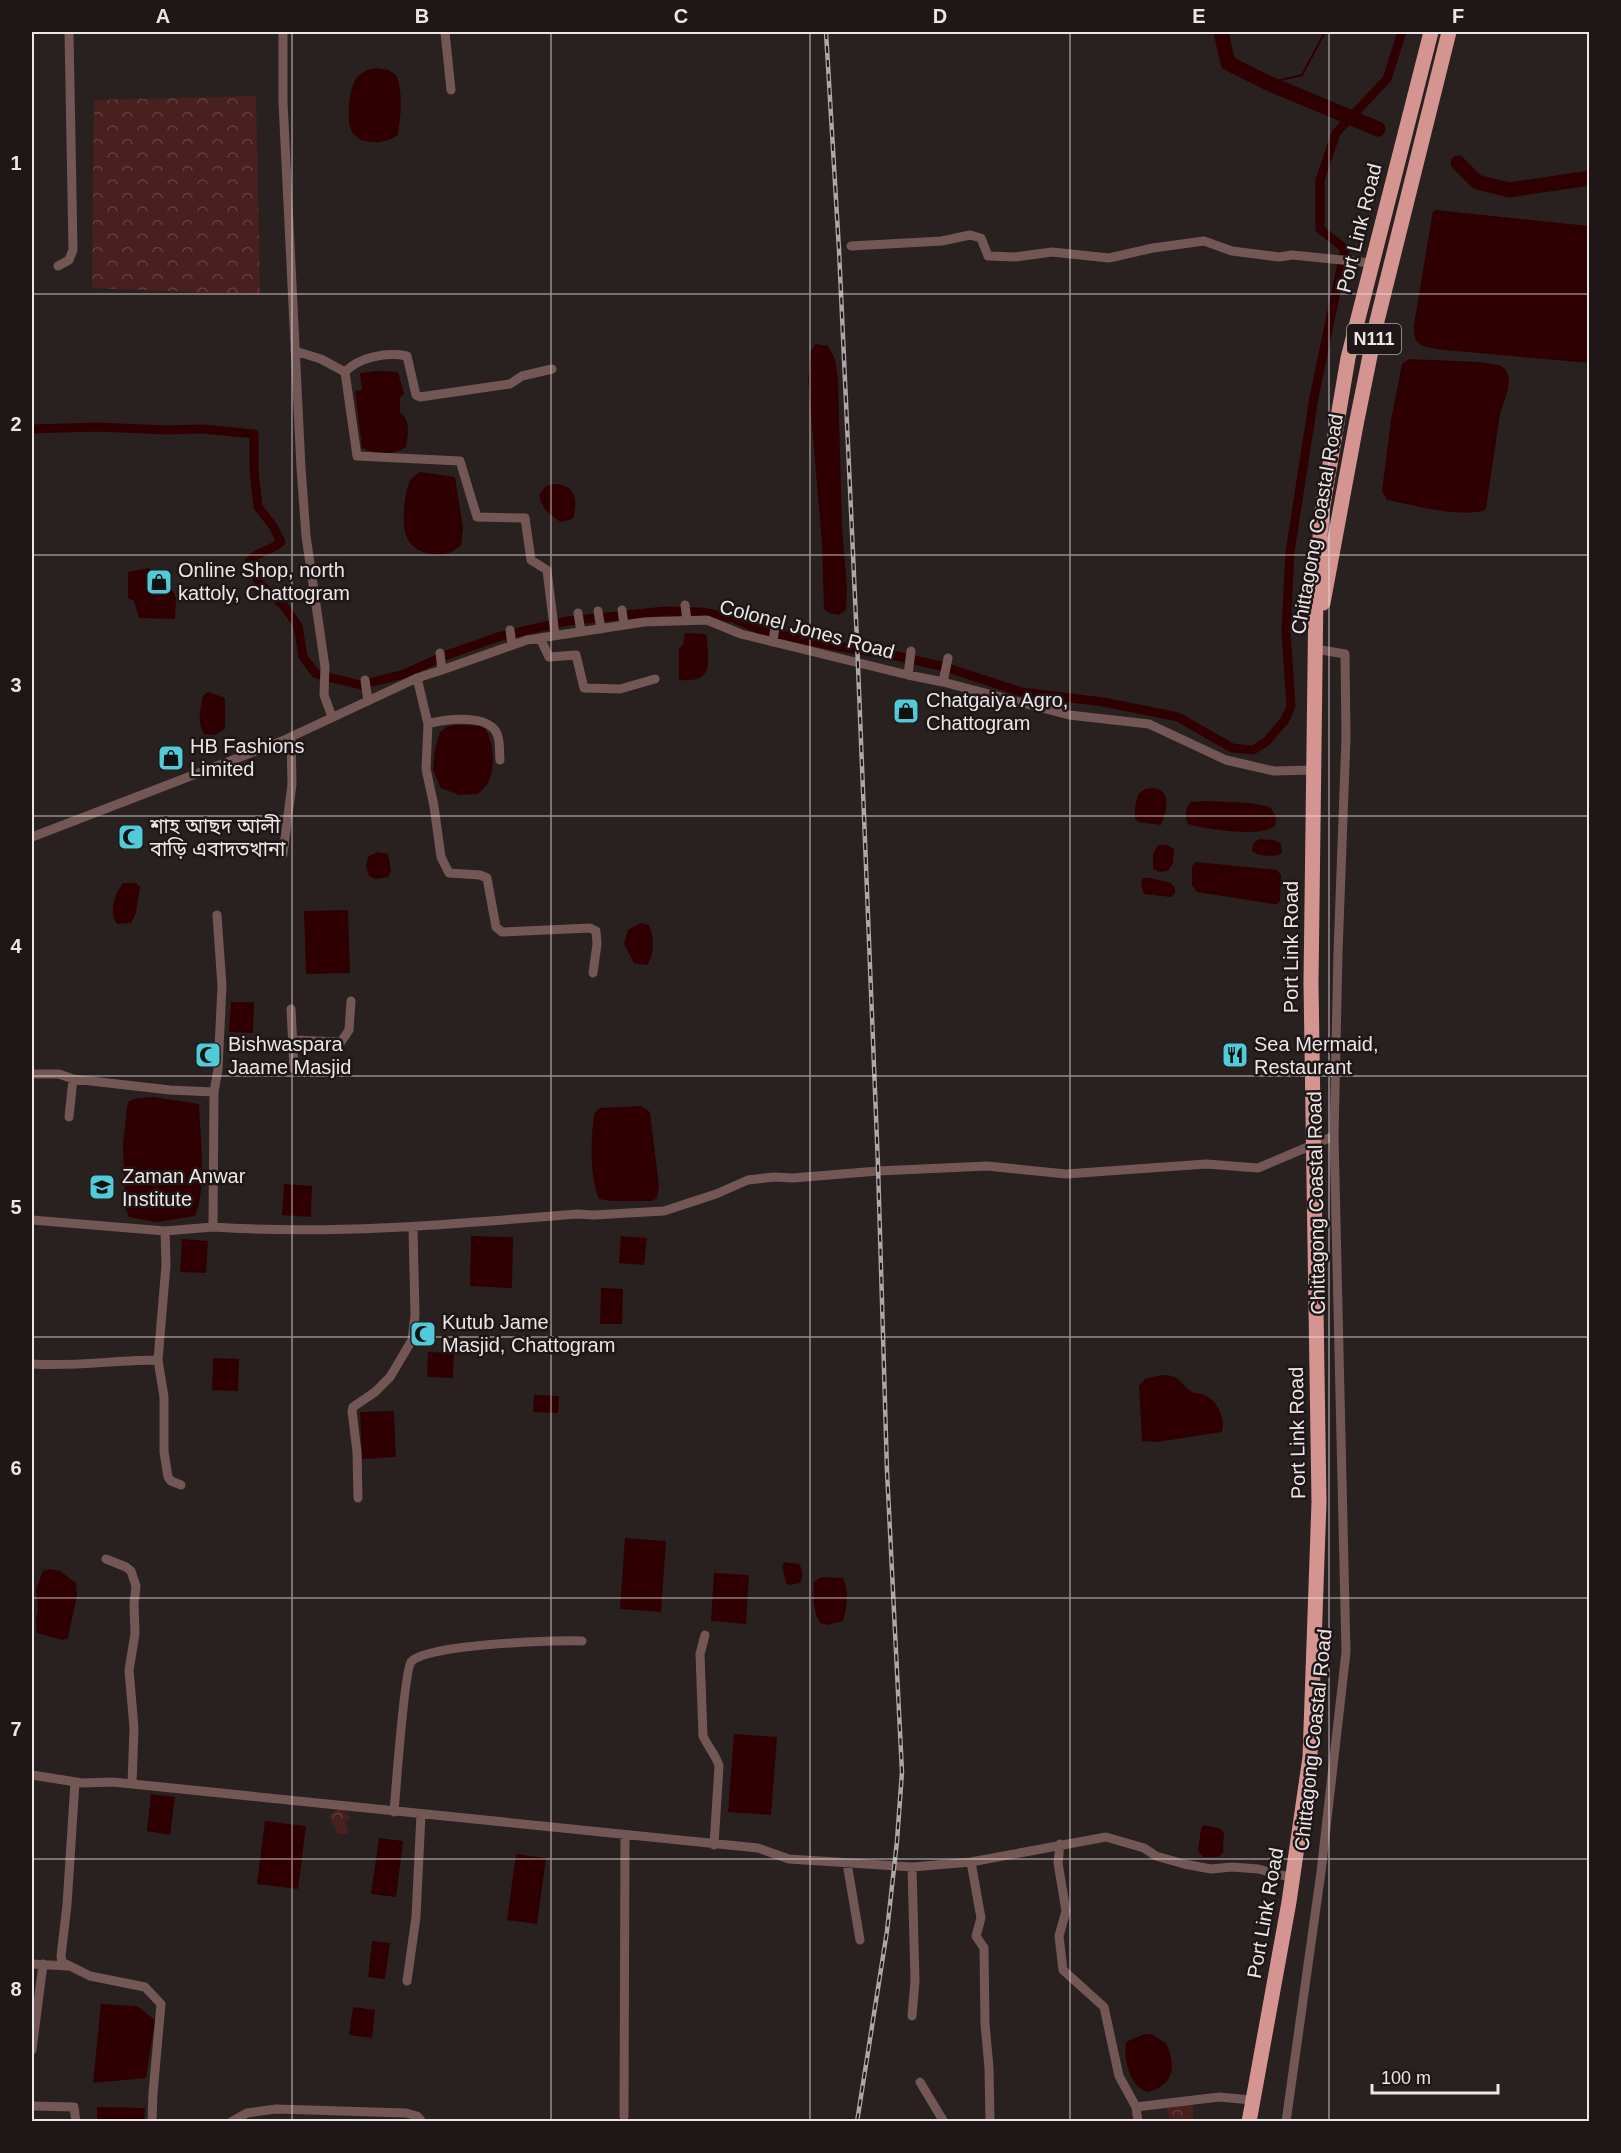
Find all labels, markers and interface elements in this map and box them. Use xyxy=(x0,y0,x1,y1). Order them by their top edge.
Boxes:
text: A xyxy=(156,5,170,27)
text: B xyxy=(415,5,429,27)
text: C xyxy=(674,5,688,27)
text: D xyxy=(933,5,947,27)
text: E xyxy=(1192,5,1206,27)
text: F xyxy=(1452,5,1464,27)
text: 1 xyxy=(10,152,22,174)
street label: Port Link Road xyxy=(1332,161,1386,295)
road number: N111 xyxy=(1347,324,1401,354)
street label: Chittagong Coastal Road xyxy=(1287,412,1347,636)
text: 2 xyxy=(10,413,22,435)
place label: Online Shop, north kattoly, Chattogram xyxy=(178,559,350,604)
shop icon: Online Shop, north kattoly, Chattogram xyxy=(144,567,174,597)
street label: Colonel Jones Road xyxy=(717,595,897,663)
text: 3 xyxy=(10,674,22,696)
place label: Chatgaiya Agro, Chattogram xyxy=(926,689,1068,734)
shop icon: Chatgaiya Agro, Chattogram xyxy=(891,696,921,726)
place label: HB Fashions Limited xyxy=(190,735,305,780)
shop icon: HB Fashions Limited xyxy=(156,743,186,773)
place label: শাহ আছদ আলী বাড়ি এবাদতখানা xyxy=(149,814,286,860)
mosque icon: শাহ আছদ আলী বাড়ি এবাদতখানা xyxy=(116,822,146,852)
street label: Port Link Road xyxy=(1280,881,1302,1013)
text: 4 xyxy=(10,935,22,957)
place label: Bishwaspara Jaame Masjid xyxy=(228,1033,351,1078)
place label: Sea Mermaid, Restaurant xyxy=(1254,1033,1379,1078)
mosque icon: Bishwaspara Jaame Masjid xyxy=(193,1040,223,1070)
restaurant icon: Sea Mermaid, Restaurant xyxy=(1220,1040,1250,1070)
street label: Chittagong Coastal Road xyxy=(1303,1091,1329,1315)
place label: Zaman Anwar Institute xyxy=(122,1165,246,1210)
school or university icon: Zaman Anwar Institute xyxy=(87,1172,117,1202)
text: 5 xyxy=(10,1196,22,1218)
place label: Kutub Jame Masjid, Chattogram xyxy=(442,1311,615,1356)
mosque icon: Kutub Jame Masjid, Chattogram xyxy=(408,1319,438,1349)
street label: Port Link Road xyxy=(1285,1367,1309,1499)
text: 6 xyxy=(10,1457,22,1479)
street label: Chittagong Coastal Road xyxy=(1290,1628,1336,1852)
text: 7 xyxy=(10,1718,22,1740)
street label: Port Link Road xyxy=(1243,1846,1287,1980)
text: 8 xyxy=(10,1978,22,2000)
scale bar xyxy=(1372,2057,1498,2095)
text: 100 m xyxy=(1381,2068,1431,2088)

